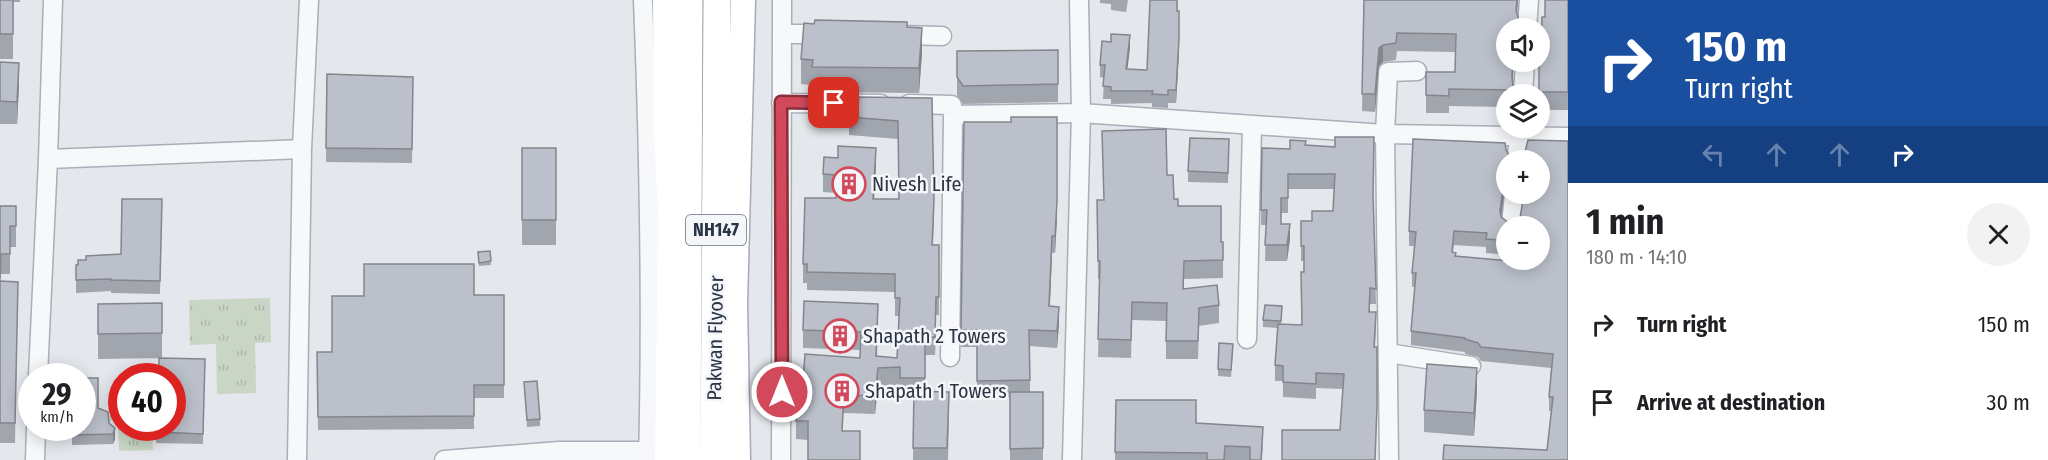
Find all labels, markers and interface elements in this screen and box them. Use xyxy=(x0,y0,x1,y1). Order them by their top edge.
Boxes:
map controls xyxy=(1496,18,1550,270)
button: sound xyxy=(1496,18,1550,72)
text: 150 m xyxy=(1685,22,1787,72)
icon: right xyxy=(1586,24,1664,102)
text: Turn right xyxy=(1685,73,1793,105)
pin xyxy=(808,77,859,128)
button: layers xyxy=(1496,84,1550,138)
icon: arrive xyxy=(817,86,850,119)
icon: left xyxy=(1697,138,1730,171)
icon: ahead xyxy=(1760,138,1793,171)
icon: ahead xyxy=(1823,138,1856,171)
icon: right xyxy=(1886,138,1919,171)
button: + xyxy=(1496,150,1550,204)
building icon: Nivesh Life xyxy=(831,166,867,202)
place label: Nivesh Life xyxy=(872,172,961,196)
text: 1 min xyxy=(1586,200,1664,244)
button: close xyxy=(1967,203,2030,266)
road number: NH147 xyxy=(686,215,746,245)
button: − xyxy=(1496,216,1550,270)
text: 180 m · 14:10 xyxy=(1586,245,1687,269)
street label: Pakwan Flyover xyxy=(702,275,728,401)
icon: right xyxy=(1586,308,1619,341)
text: Turn right xyxy=(1637,311,1726,338)
text: 150 m xyxy=(1978,311,2030,338)
building icon: Shapath 2 Towers xyxy=(822,318,858,354)
place label: Shapath 2 Towers xyxy=(863,324,1006,348)
position arrow xyxy=(750,360,814,424)
speed limit sign: 40 xyxy=(108,363,186,441)
building icon: Shapath 1 Towers xyxy=(824,373,860,409)
text: 29 xyxy=(42,377,72,413)
place label: Shapath 1 Towers xyxy=(865,379,1007,403)
icon: arrive xyxy=(1586,386,1619,419)
text: Arrive at destination xyxy=(1637,389,1825,416)
text: 30 m xyxy=(1987,389,2030,416)
text: km/h xyxy=(40,408,74,426)

